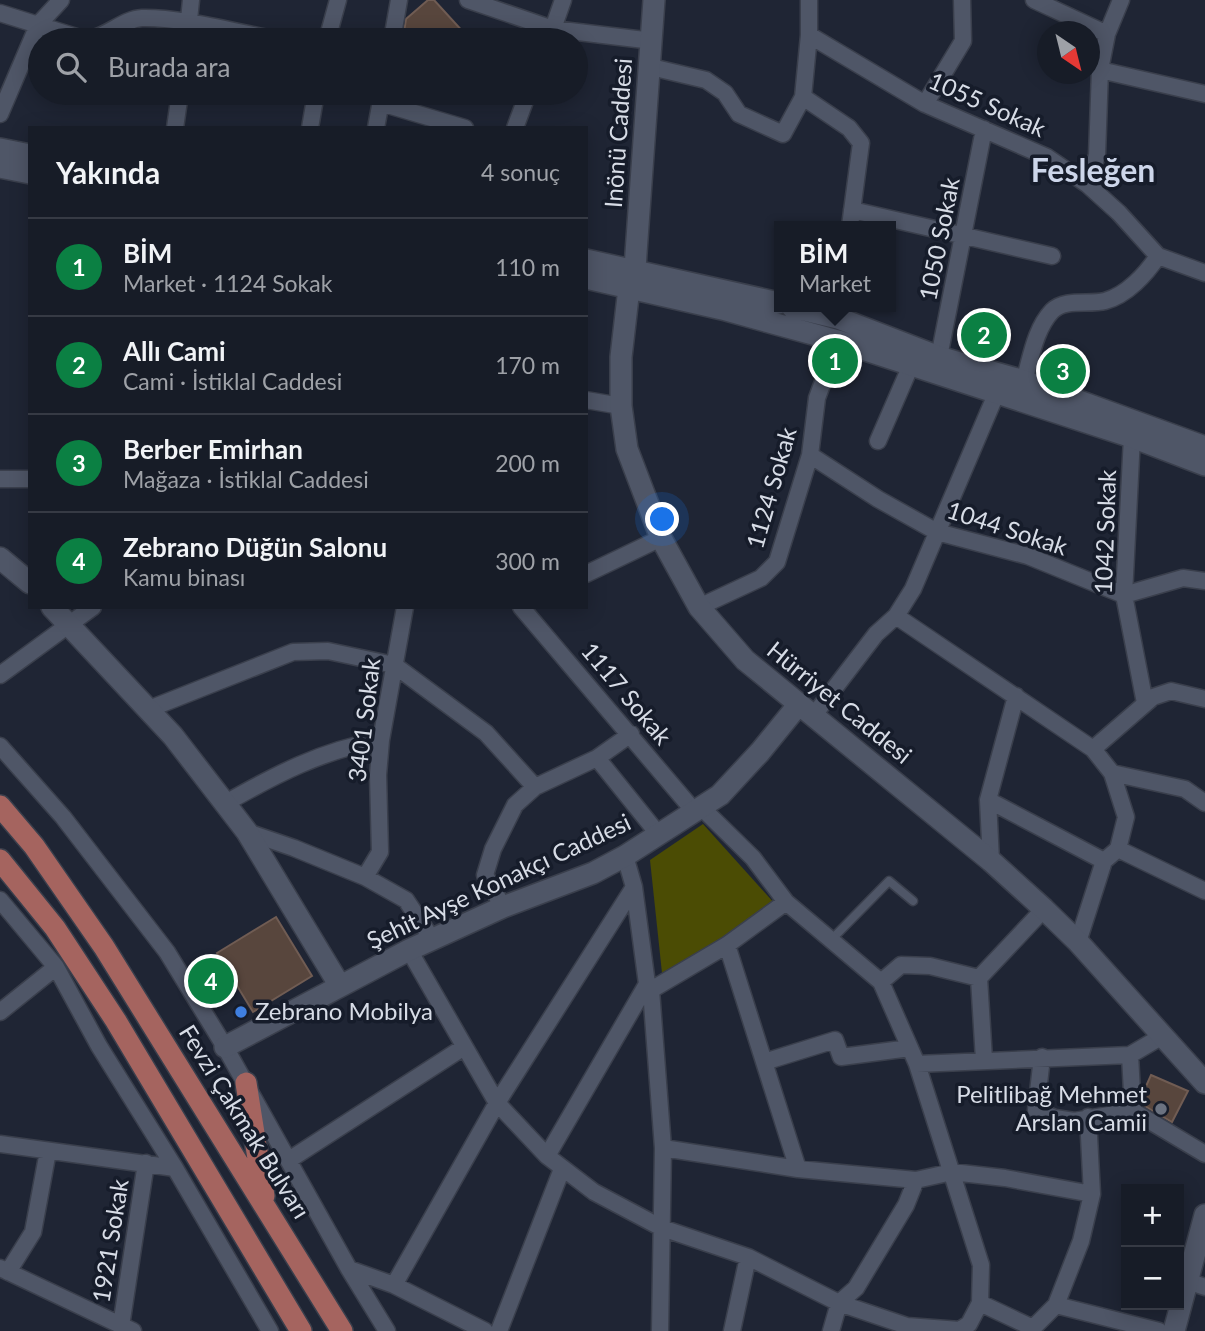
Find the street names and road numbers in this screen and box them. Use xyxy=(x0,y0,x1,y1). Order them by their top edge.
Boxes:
street label: Inönü Caddesi xyxy=(598,57,637,209)
street label: 1055 Sokak xyxy=(925,65,1051,143)
street label: 1050 Sokak xyxy=(912,174,965,303)
street label: 1124 Sokak xyxy=(739,423,802,552)
street label: 1042 Sokak xyxy=(1088,468,1121,595)
street label: 1044 Sokak xyxy=(944,495,1072,561)
street label: Hürriyet Caddesi xyxy=(762,635,918,769)
street label: 1117 Sokak xyxy=(576,636,679,751)
street label: 3401 Sokak xyxy=(342,655,386,783)
street label: Şehit Ayşe Konakçı Caddesi xyxy=(362,807,635,955)
street label: Fevzi Çakmak Bulvarı xyxy=(174,1019,317,1223)
street label: 1921 Sokak xyxy=(85,1176,134,1305)

